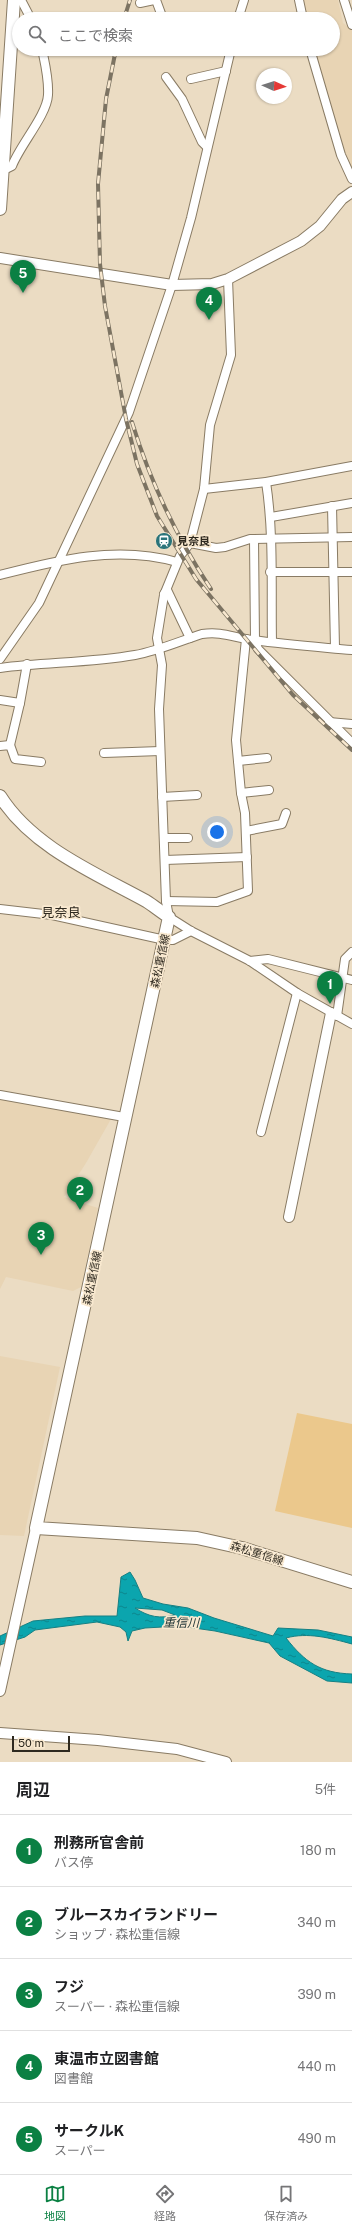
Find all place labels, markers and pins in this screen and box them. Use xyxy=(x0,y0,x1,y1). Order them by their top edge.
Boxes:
pin: 5 xyxy=(10,260,36,293)
pin: 4 xyxy=(196,287,222,320)
station icon: 見奈良 xyxy=(154,531,174,551)
place label: 見奈良 xyxy=(177,535,210,547)
pin: 1 xyxy=(317,971,343,1004)
pin: 2 xyxy=(67,1177,93,1210)
pin: 3 xyxy=(28,1222,54,1255)

